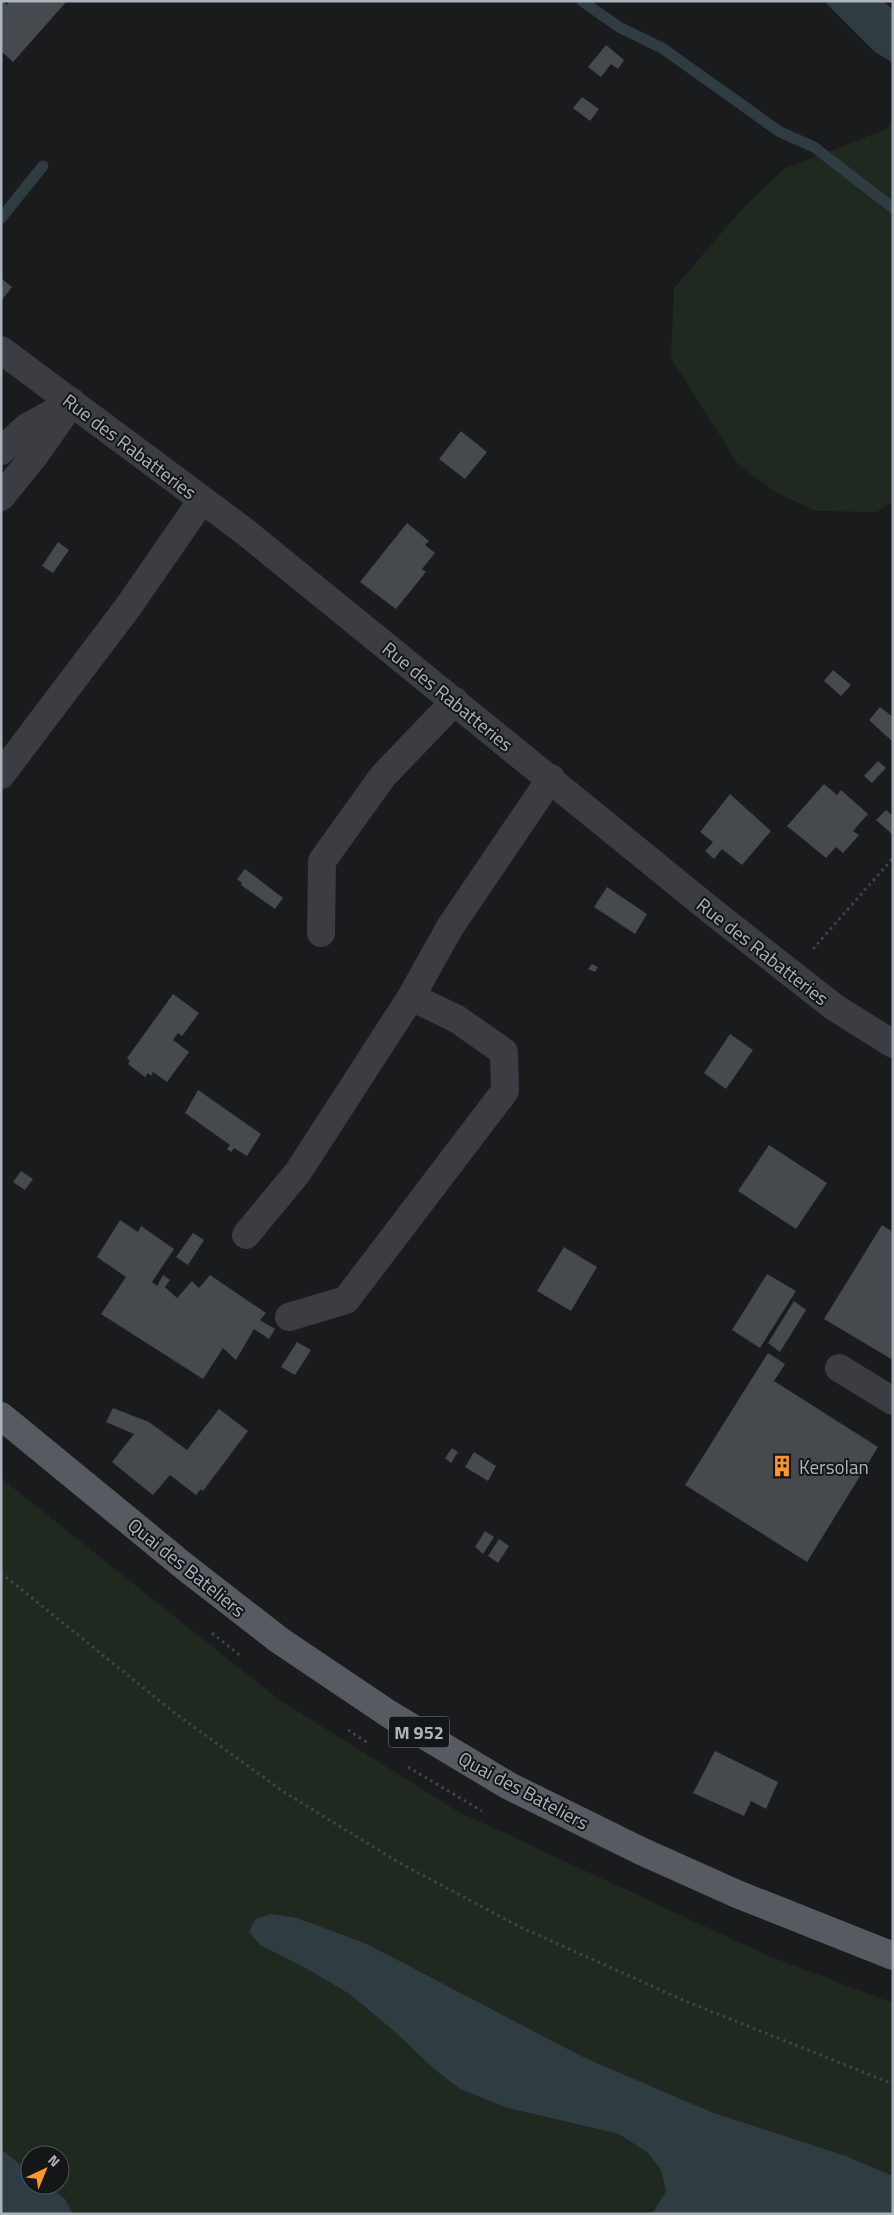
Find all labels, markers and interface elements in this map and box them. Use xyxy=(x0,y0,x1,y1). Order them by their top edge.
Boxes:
street label: Rue des Rabatteries xyxy=(57,386,203,506)
street label: Rue des Rabatteries xyxy=(376,634,520,758)
street label: Rue des Rabatteries xyxy=(691,890,835,1012)
place label: Kersolan xyxy=(799,1452,869,1481)
building icon: Kersolan xyxy=(769,1453,795,1479)
street label: Quai des Bateliers xyxy=(122,1510,252,1624)
road number: M 952 xyxy=(389,1716,449,1748)
street label: Quai des Bateliers xyxy=(454,1743,595,1837)
north arrow xyxy=(20,2145,70,2195)
text: N xyxy=(44,2149,65,2171)

